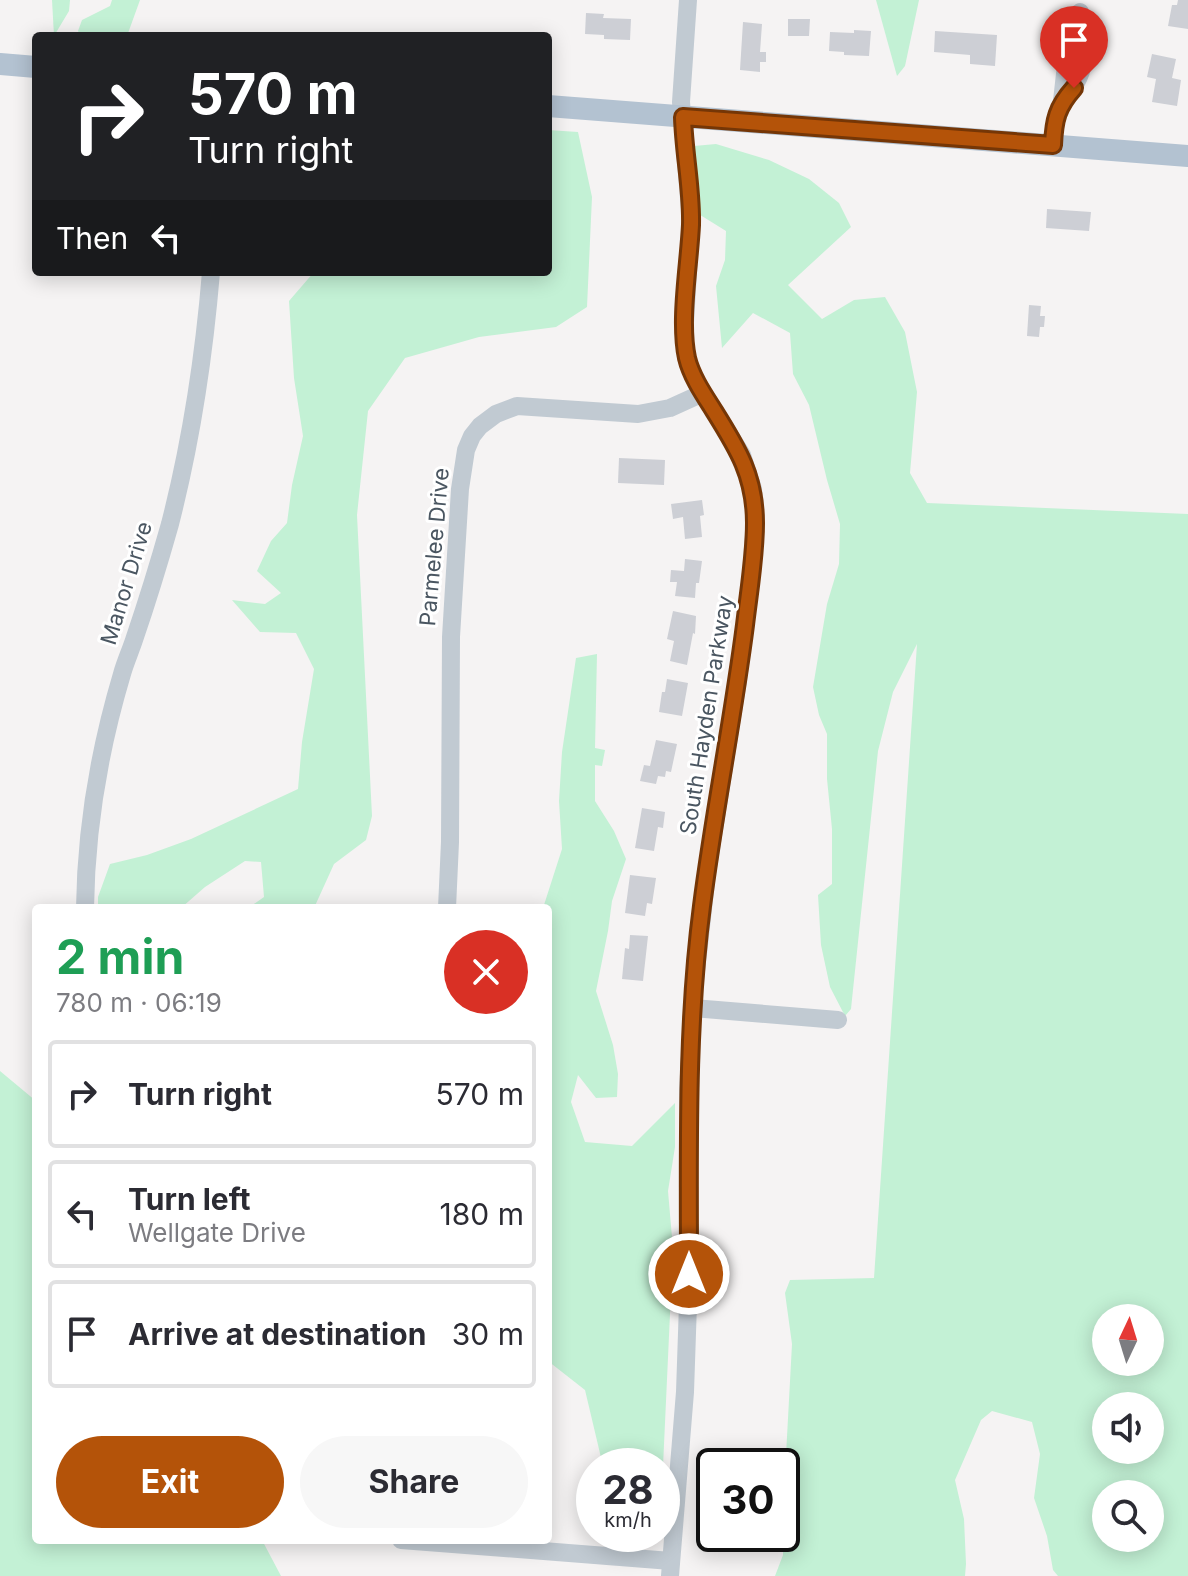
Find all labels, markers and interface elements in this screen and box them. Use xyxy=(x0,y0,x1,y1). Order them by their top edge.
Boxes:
pin xyxy=(1040,6,1108,88)
icon: arrive xyxy=(1052,18,1096,62)
text: 570 m xyxy=(188,60,358,128)
icon: right xyxy=(56,64,160,168)
text: Turn right xyxy=(188,128,353,172)
icon: left xyxy=(144,216,188,260)
text: Then xyxy=(56,220,128,256)
street label: Parmelee Drive xyxy=(414,467,454,627)
street label: Manor Drive xyxy=(95,518,157,648)
street label: South Hayden Parkway xyxy=(674,593,738,837)
text: 2 min xyxy=(56,927,184,986)
button: close xyxy=(444,930,528,1014)
text: 780 m · 06:19 xyxy=(56,987,222,1018)
icon: right xyxy=(60,1072,104,1116)
text: Turn right xyxy=(128,1076,272,1112)
text: 570 m xyxy=(436,1076,524,1112)
text: Turn left xyxy=(128,1181,250,1217)
icon: left xyxy=(60,1192,104,1236)
text: 180 m xyxy=(440,1196,524,1232)
text: Wellgate Drive xyxy=(128,1217,306,1248)
position arrow xyxy=(647,1232,731,1316)
north arrow xyxy=(1092,1304,1164,1376)
map controls xyxy=(1092,1304,1164,1552)
icon: arrive xyxy=(60,1312,104,1356)
text: Arrive at destination xyxy=(128,1316,426,1352)
text: 30 m xyxy=(452,1316,524,1352)
button: sound xyxy=(1092,1392,1164,1464)
button: Exit xyxy=(56,1436,284,1528)
button: Share xyxy=(300,1436,528,1528)
speed limit sign: 30 xyxy=(696,1448,800,1552)
text: 28 xyxy=(602,1465,654,1514)
button: search xyxy=(1092,1480,1164,1552)
text: km/h xyxy=(604,1508,652,1532)

